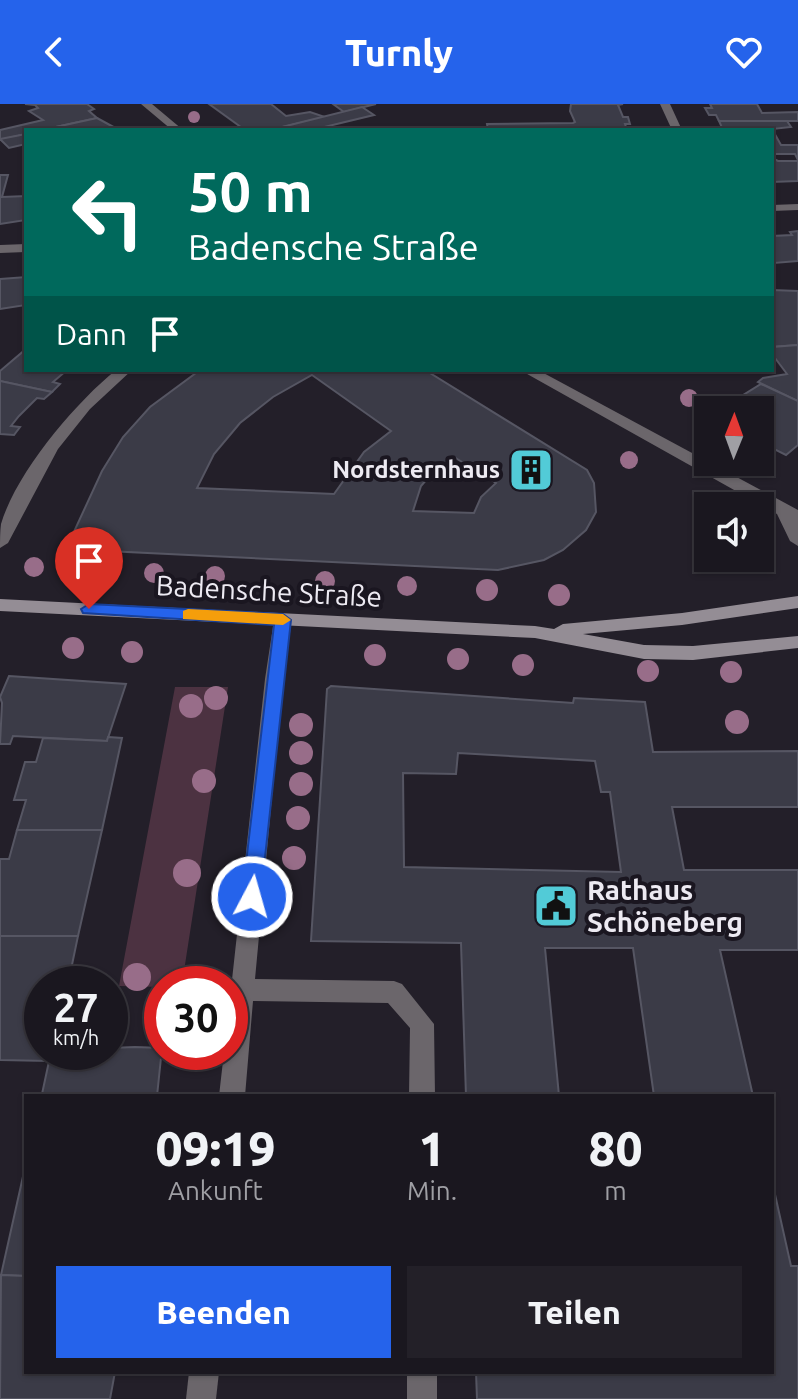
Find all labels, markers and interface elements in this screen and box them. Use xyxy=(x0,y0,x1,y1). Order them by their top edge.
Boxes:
icon: back xyxy=(32,30,76,74)
icon: heart xyxy=(722,30,766,74)
text: Turnly xyxy=(345,32,453,73)
icon: left xyxy=(56,160,160,264)
text: 50 m xyxy=(188,160,313,223)
text: Badensche Straße xyxy=(188,226,479,267)
icon: arrive xyxy=(143,312,187,356)
text: Dann xyxy=(56,317,127,351)
north arrow xyxy=(694,396,774,476)
map controls xyxy=(694,396,774,572)
building icon: Nordsternhaus xyxy=(507,446,555,494)
place label: Nordsternhaus xyxy=(332,456,500,483)
button: sound xyxy=(694,492,774,572)
pin xyxy=(55,527,123,609)
icon: arrive xyxy=(67,539,111,583)
street label: Badensche Straße xyxy=(155,569,383,612)
position arrow xyxy=(210,855,294,939)
place label: Rathaus Schöneberg xyxy=(587,874,743,937)
public building icon: Rathaus Schöneberg xyxy=(532,882,580,930)
speed limit sign: 30 xyxy=(144,966,248,1070)
text: 27 xyxy=(53,985,99,1030)
text: km/h xyxy=(53,1026,99,1049)
text: 09:19 xyxy=(155,1121,276,1175)
text: 1 xyxy=(418,1121,446,1175)
text: 80 xyxy=(588,1121,643,1175)
text: Ankunft xyxy=(168,1176,263,1205)
text: Min. xyxy=(407,1176,457,1205)
text: m xyxy=(604,1176,627,1205)
button: Beenden xyxy=(56,1266,391,1358)
button: Teilen xyxy=(407,1266,742,1358)

